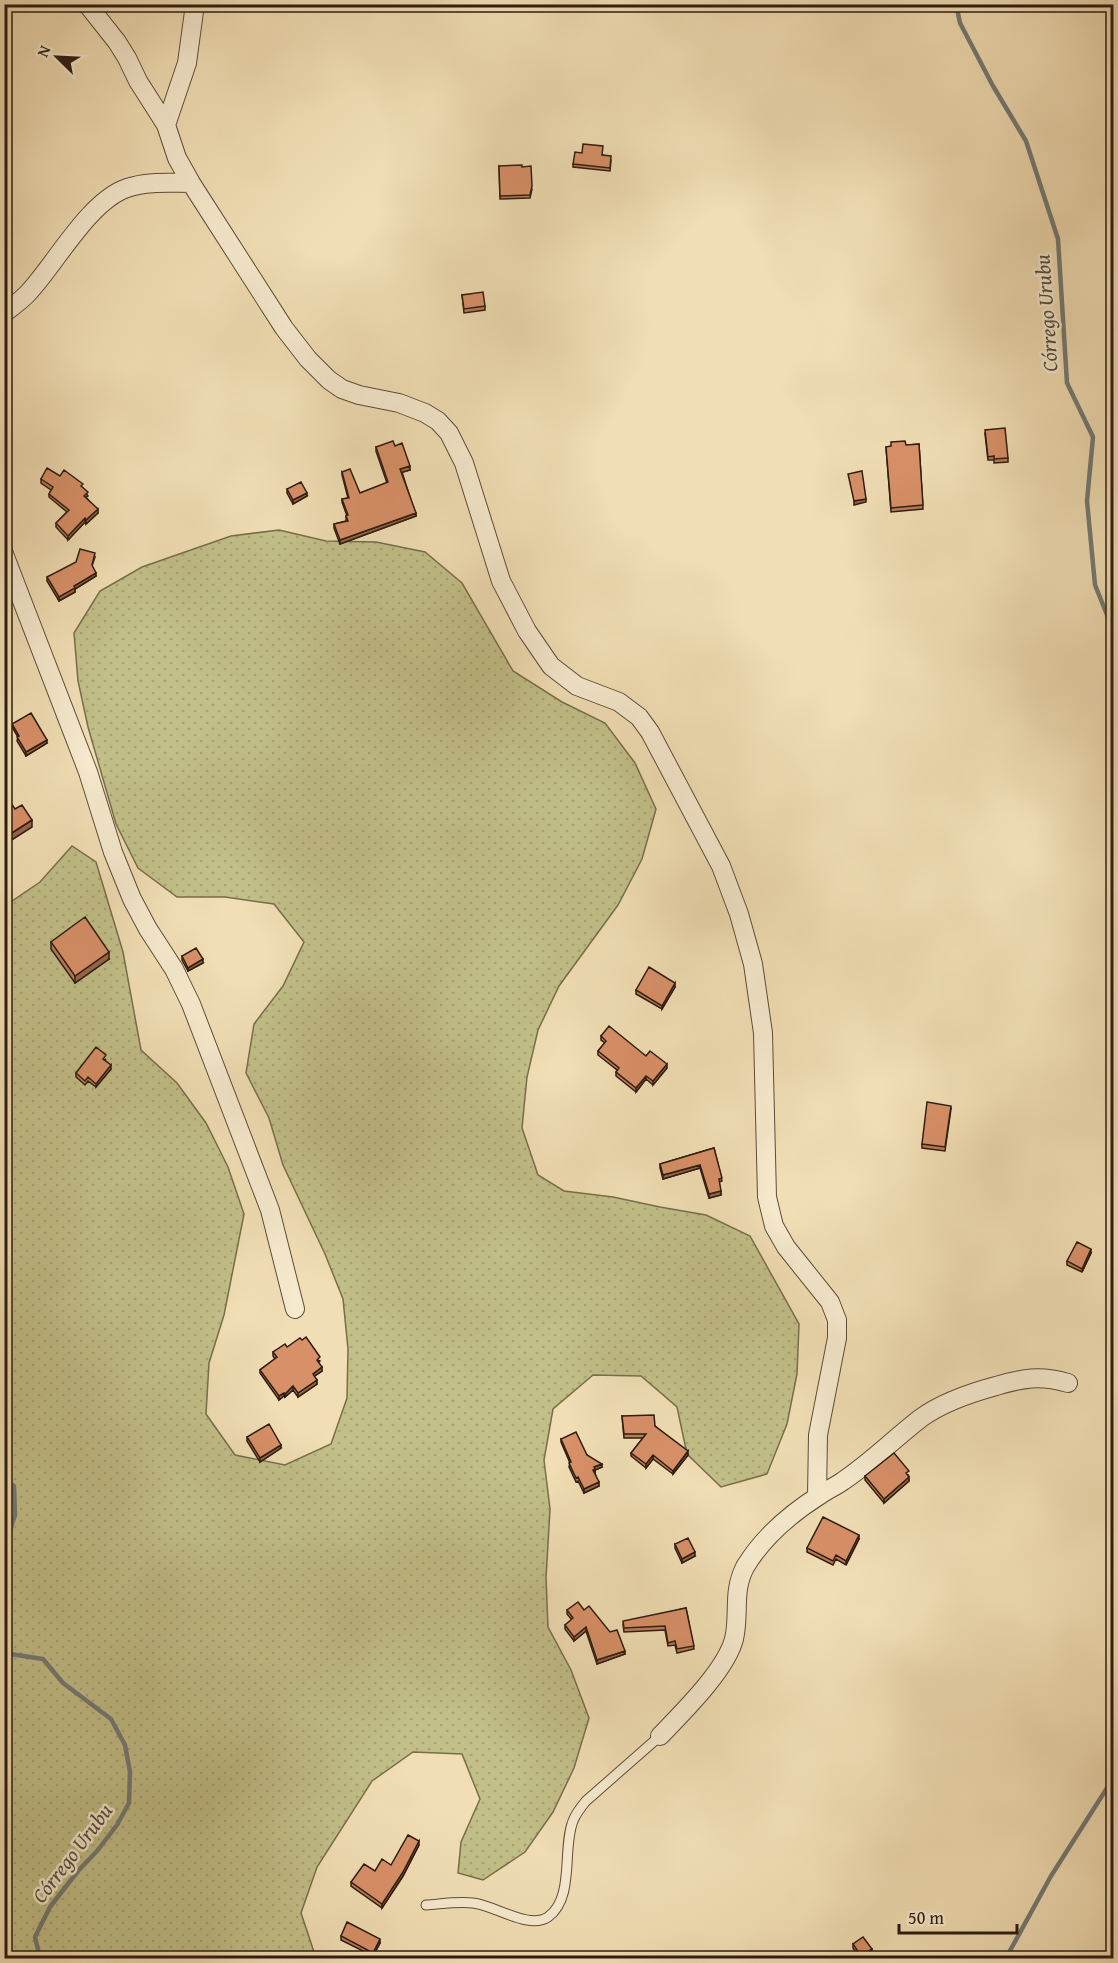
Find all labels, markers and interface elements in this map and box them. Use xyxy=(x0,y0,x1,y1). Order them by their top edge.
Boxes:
north arrow xyxy=(27,27,87,87)
text: N xyxy=(30,41,57,61)
water label: Córrego Urubu xyxy=(1026,253,1066,373)
water label: Córrego Urubu xyxy=(24,1796,120,1909)
scale bar xyxy=(899,1897,1018,1935)
text: 50 m xyxy=(908,1904,944,1931)

